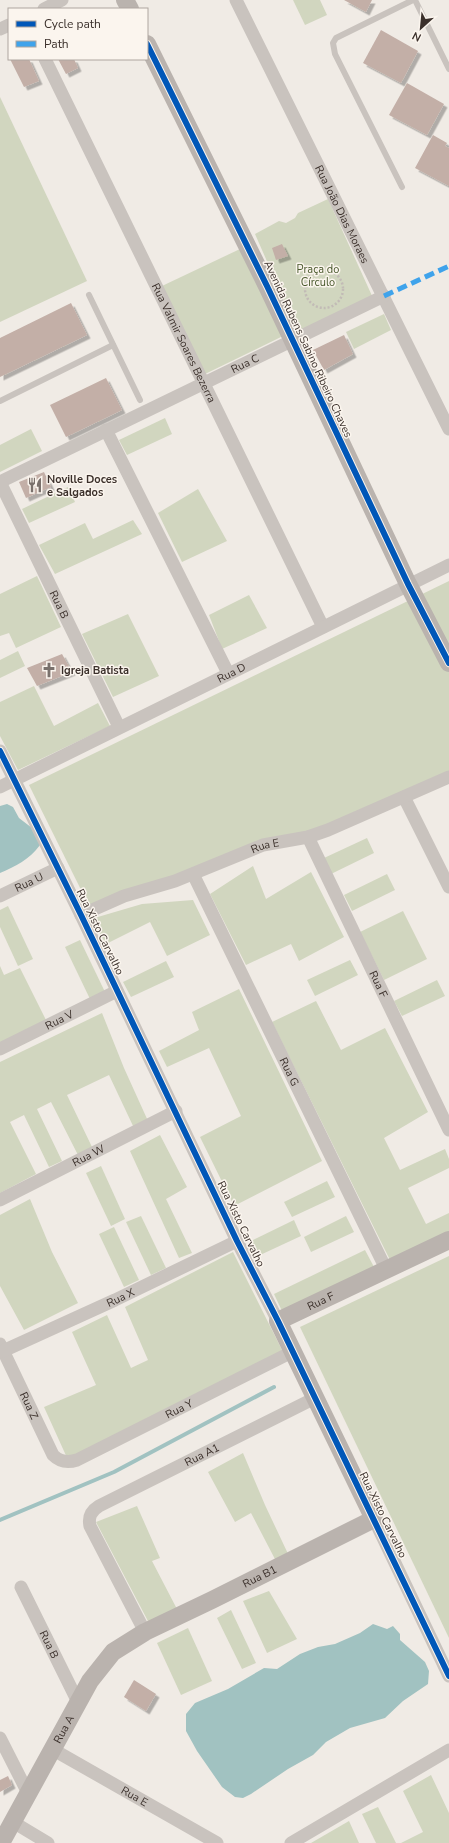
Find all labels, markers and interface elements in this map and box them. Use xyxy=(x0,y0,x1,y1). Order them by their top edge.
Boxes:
legend xyxy=(8,8,148,60)
north arrow xyxy=(401,8,441,48)
text: Cycle path xyxy=(44,16,101,32)
text: N xyxy=(410,28,424,45)
text: Path xyxy=(44,36,69,52)
street label: Rua João Dias Moraes xyxy=(312,162,373,266)
street label: Avenida Rubens Sabino Ribeiro Chaves xyxy=(260,258,356,440)
park label: Praça do Círculo xyxy=(297,262,339,290)
street label: Rua Valmir Soares Bezerra xyxy=(148,281,220,405)
street label: Rua C xyxy=(228,350,261,377)
place label: Noville Doces e Salgados xyxy=(47,472,117,500)
restaurant icon: Noville Doces e Salgados xyxy=(26,476,44,494)
street label: Rua B xyxy=(46,588,73,621)
street label: Rua D xyxy=(214,659,248,686)
church icon: Igreja Batista xyxy=(40,661,58,679)
place label: Igreja Batista xyxy=(61,663,129,678)
street label: Rua E xyxy=(249,835,280,857)
street label: Rua U xyxy=(12,869,46,895)
street label: Rua Xisto Carvalho xyxy=(73,886,127,978)
street label: Rua F xyxy=(366,968,392,1000)
street label: Rua V xyxy=(42,1006,76,1033)
street label: Rua G xyxy=(276,1055,303,1089)
street label: Rua W xyxy=(70,1141,107,1170)
street label: Rua Xisto Carvalho xyxy=(214,1178,268,1270)
street label: Rua X xyxy=(104,1284,138,1310)
street label: Rua F xyxy=(305,1288,336,1314)
street label: Rua Z xyxy=(16,1389,42,1422)
street label: Rua Y xyxy=(163,1395,196,1422)
street label: Rua A1 xyxy=(182,1440,222,1470)
street label: Rua Xisto Carvalho xyxy=(356,1469,410,1561)
street label: Rua B1 xyxy=(240,1561,279,1591)
street label: Rua B xyxy=(36,1628,63,1661)
street label: Rua A xyxy=(50,1712,77,1746)
street label: Rua E xyxy=(118,1782,151,1810)

